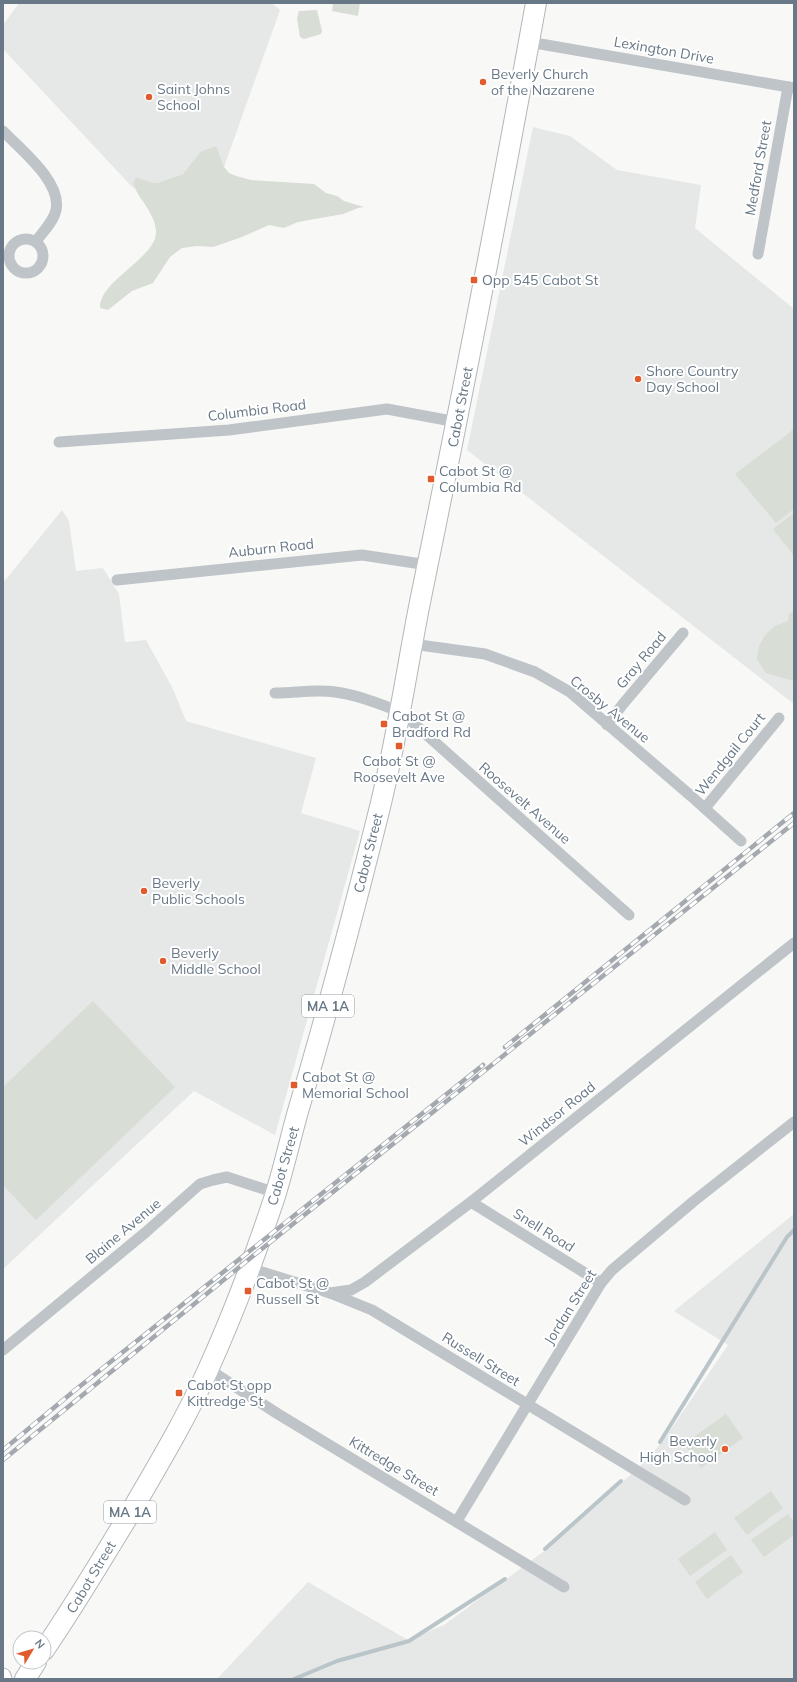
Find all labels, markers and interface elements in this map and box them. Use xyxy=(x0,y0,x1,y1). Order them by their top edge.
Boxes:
street label: Lexington Drive xyxy=(613,32,715,68)
place label: Beverly Church of the Nazarene xyxy=(491,65,595,99)
marker: Beverly Church of the Nazarene xyxy=(478,77,488,87)
place label: Saint Johns School xyxy=(157,80,230,114)
marker: Saint Johns School xyxy=(144,92,154,102)
street label: Medford Street xyxy=(741,119,775,217)
place label: Opp 545 Cabot St xyxy=(482,271,598,289)
marker: Opp 545 Cabot St xyxy=(469,275,479,285)
place label: Shore Country Day School xyxy=(646,362,739,396)
street label: Cabot Street xyxy=(443,365,477,449)
marker: Shore Country Day School xyxy=(633,374,643,384)
street label: Columbia Road xyxy=(207,395,307,425)
place label: Cabot St @ Columbia Rd xyxy=(439,462,522,496)
marker: Cabot St @ Columbia Rd xyxy=(426,474,436,484)
street label: Auburn Road xyxy=(227,535,315,561)
street label: Gray Road xyxy=(612,628,670,692)
street label: Crosby Avenue xyxy=(566,671,654,747)
place label: Cabot St @ Bradford Rd xyxy=(392,707,471,741)
street label: Wendgail Court xyxy=(691,709,769,799)
marker: Cabot St @ Bradford Rd xyxy=(379,719,389,729)
marker: Cabot St @ Roosevelt Ave xyxy=(394,741,404,751)
place label: Cabot St @ Roosevelt Ave xyxy=(353,752,445,786)
street label: Roosevelt Avenue xyxy=(475,758,575,848)
street label: Cabot Street xyxy=(349,811,387,895)
place label: Beverly Public Schools xyxy=(152,874,245,908)
marker: Beverly Public Schools xyxy=(139,886,149,896)
place label: Beverly Middle School xyxy=(171,944,261,978)
marker: Beverly Middle School xyxy=(158,956,168,966)
road number: MA 1A xyxy=(302,995,354,1017)
place label: Cabot St @ Memorial School xyxy=(302,1068,409,1102)
street label: Windsor Road xyxy=(515,1078,599,1150)
marker: Cabot St @ Memorial School xyxy=(289,1080,299,1090)
street label: Cabot Street xyxy=(263,1124,303,1208)
street label: Blaine Avenue xyxy=(82,1194,164,1268)
street label: Snell Road xyxy=(510,1204,578,1256)
street label: Jordan Street xyxy=(540,1266,600,1348)
place label: Cabot St @ Russell St xyxy=(256,1274,329,1308)
marker: Cabot St @ Russell St xyxy=(243,1286,253,1296)
street label: Russell Street xyxy=(439,1328,523,1390)
place label: Cabot St opp Kittredge St xyxy=(187,1376,272,1410)
marker: Cabot St opp Kittredge St xyxy=(174,1388,184,1398)
street label: Kittredge Street xyxy=(346,1432,442,1500)
place label: Beverly High School xyxy=(639,1432,718,1466)
marker: Beverly High School xyxy=(720,1444,730,1454)
road number: MA 1A xyxy=(104,1501,156,1523)
street label: Cabot Street xyxy=(62,1537,120,1616)
north arrow xyxy=(12,1630,52,1670)
text: N xyxy=(32,1636,48,1651)

